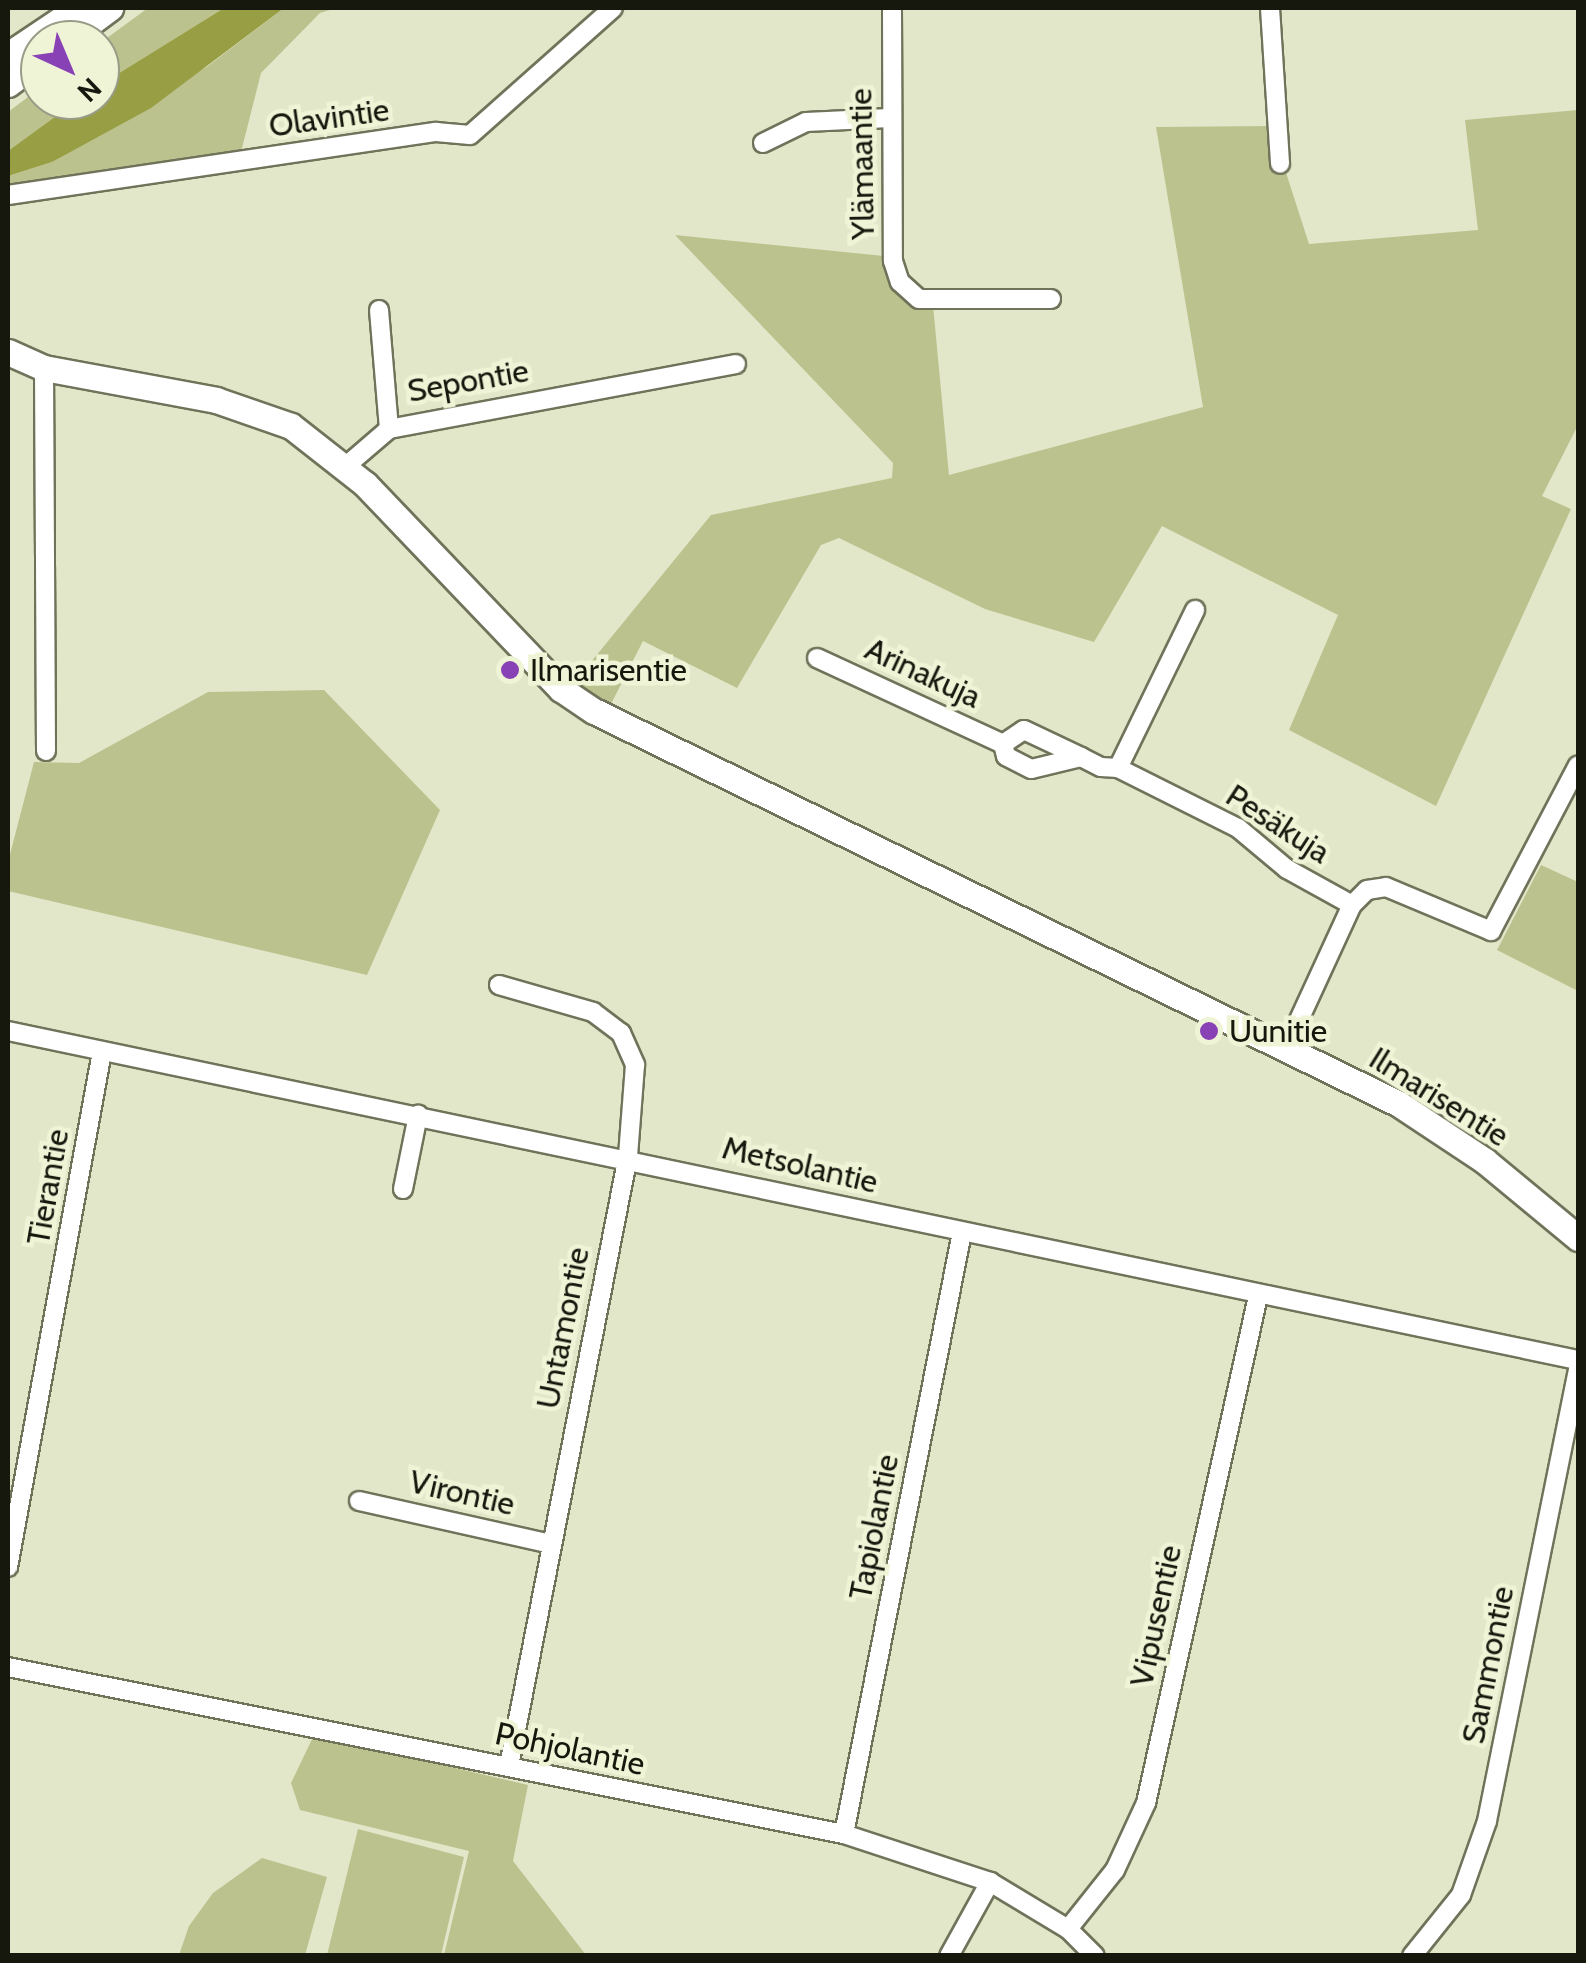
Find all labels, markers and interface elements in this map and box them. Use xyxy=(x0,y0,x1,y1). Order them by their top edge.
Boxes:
north arrow xyxy=(20,20,120,120)
text: N xyxy=(71,71,108,109)
street label: Ylämaantie xyxy=(841,88,883,240)
street label: Olavintie xyxy=(266,91,392,145)
street label: Sepontie xyxy=(405,351,531,411)
street label: Arinakuja xyxy=(859,630,987,716)
place label: Ilmarisentie xyxy=(530,651,687,689)
marker: Ilmarisentie xyxy=(499,659,521,681)
street label: Pesäkuja xyxy=(1219,776,1337,872)
place label: Uunitie xyxy=(1229,1012,1327,1050)
marker: Uunitie xyxy=(1198,1020,1220,1042)
street label: Ilmarisentie xyxy=(1362,1039,1516,1155)
street label: Tierantie xyxy=(19,1126,77,1248)
street label: Metsolantie xyxy=(719,1129,881,1201)
street label: Untamontie xyxy=(529,1244,597,1412)
street label: Tapiolantie xyxy=(841,1451,907,1603)
street label: Virontie xyxy=(406,1462,518,1524)
street label: Vipusentie xyxy=(1122,1542,1190,1690)
street label: Sammontie xyxy=(1454,1583,1522,1747)
street label: Pohjolantie xyxy=(492,1714,648,1784)

